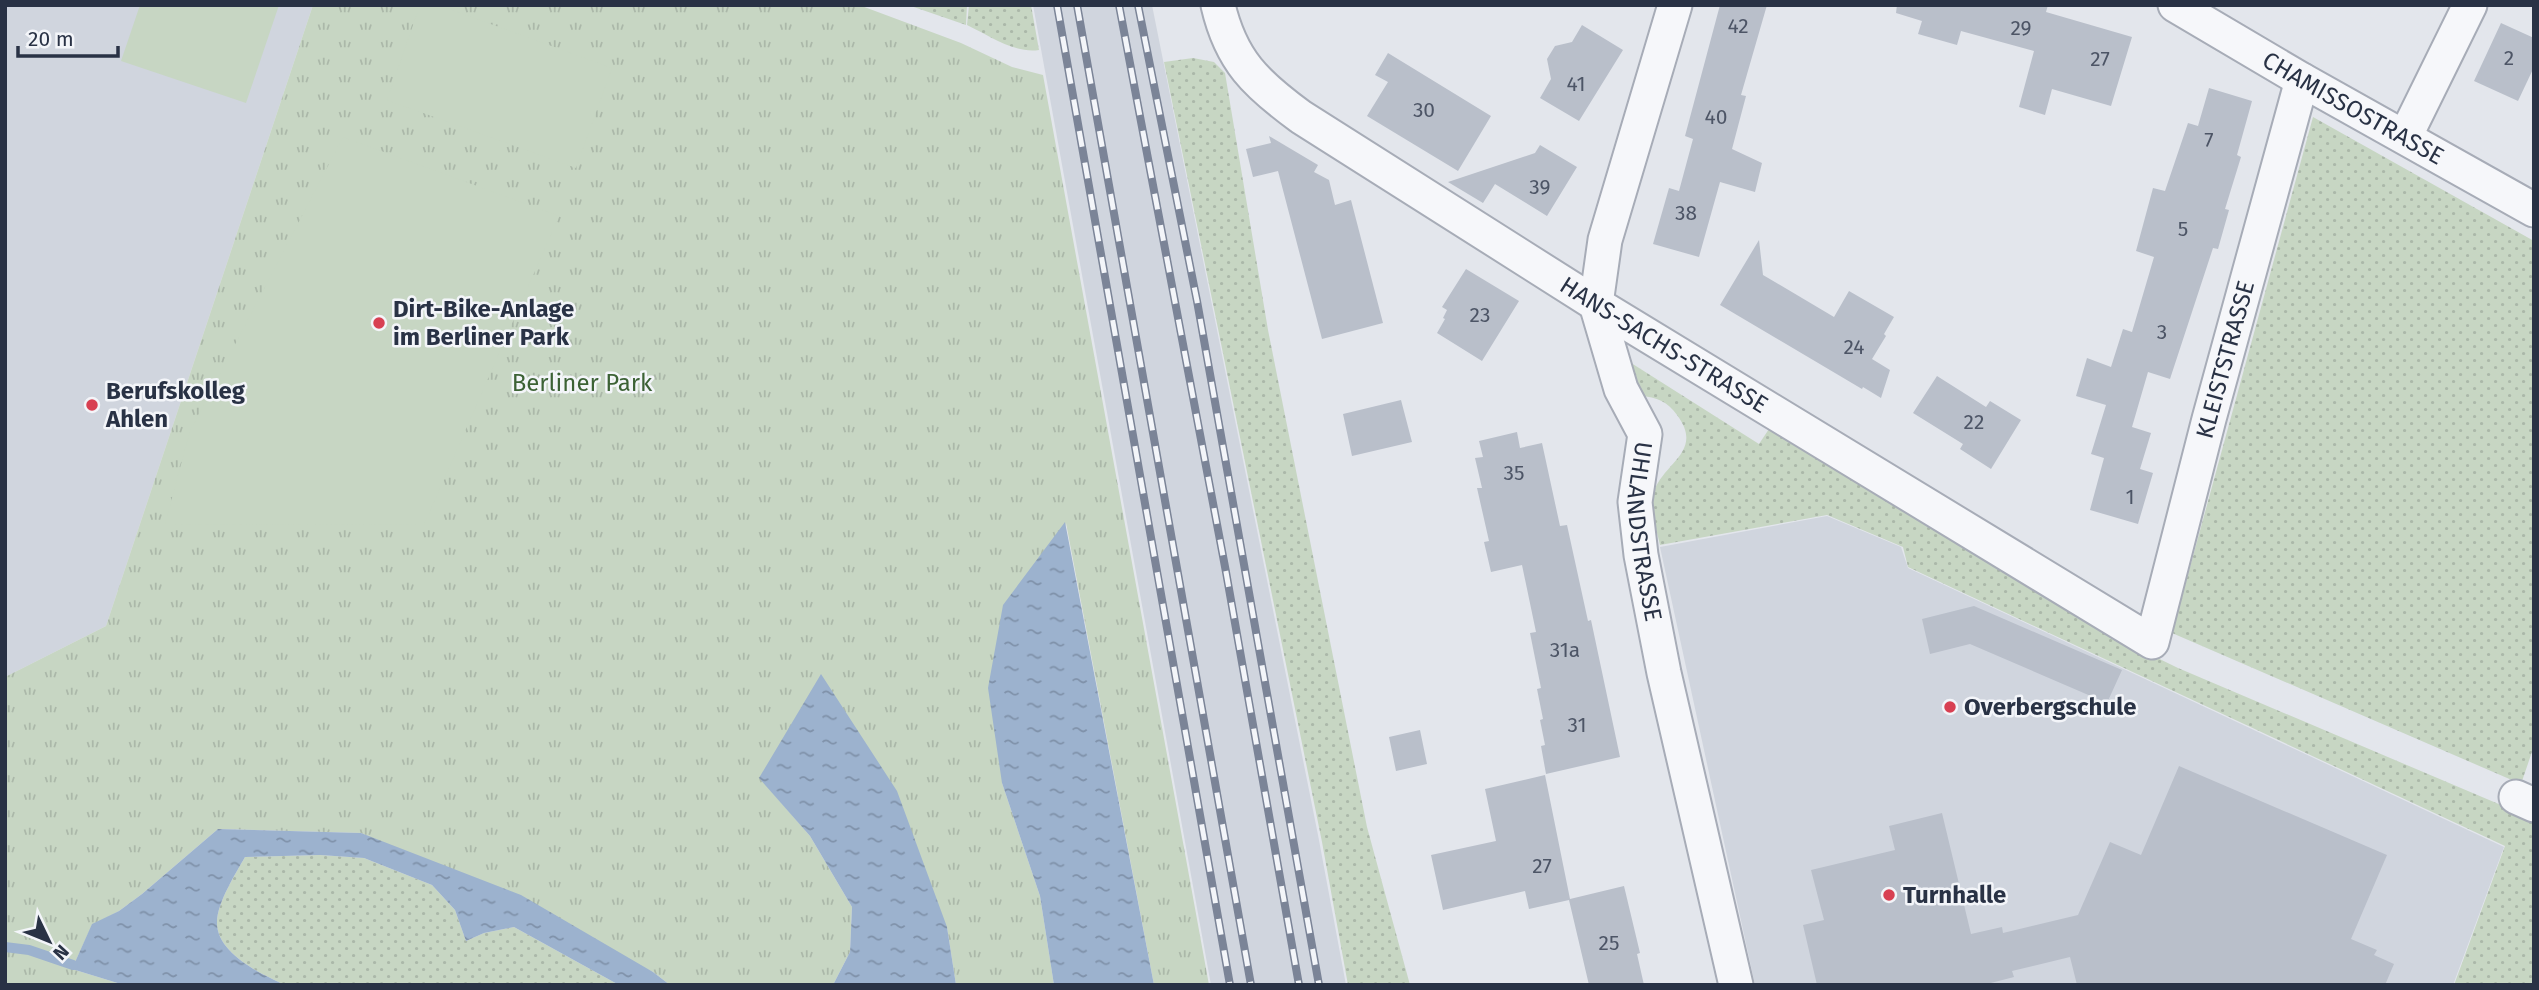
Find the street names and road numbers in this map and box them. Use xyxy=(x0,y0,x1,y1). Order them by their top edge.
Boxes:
street label: CHAMISSOSTRASSE xyxy=(2257,46,2449,171)
street label: HANS-SACHS-STRASSE xyxy=(1555,271,1773,419)
street label: KLEISTSTRASSE xyxy=(2191,278,2260,442)
street label: UHLANDSTRASSE xyxy=(1621,440,1668,624)

